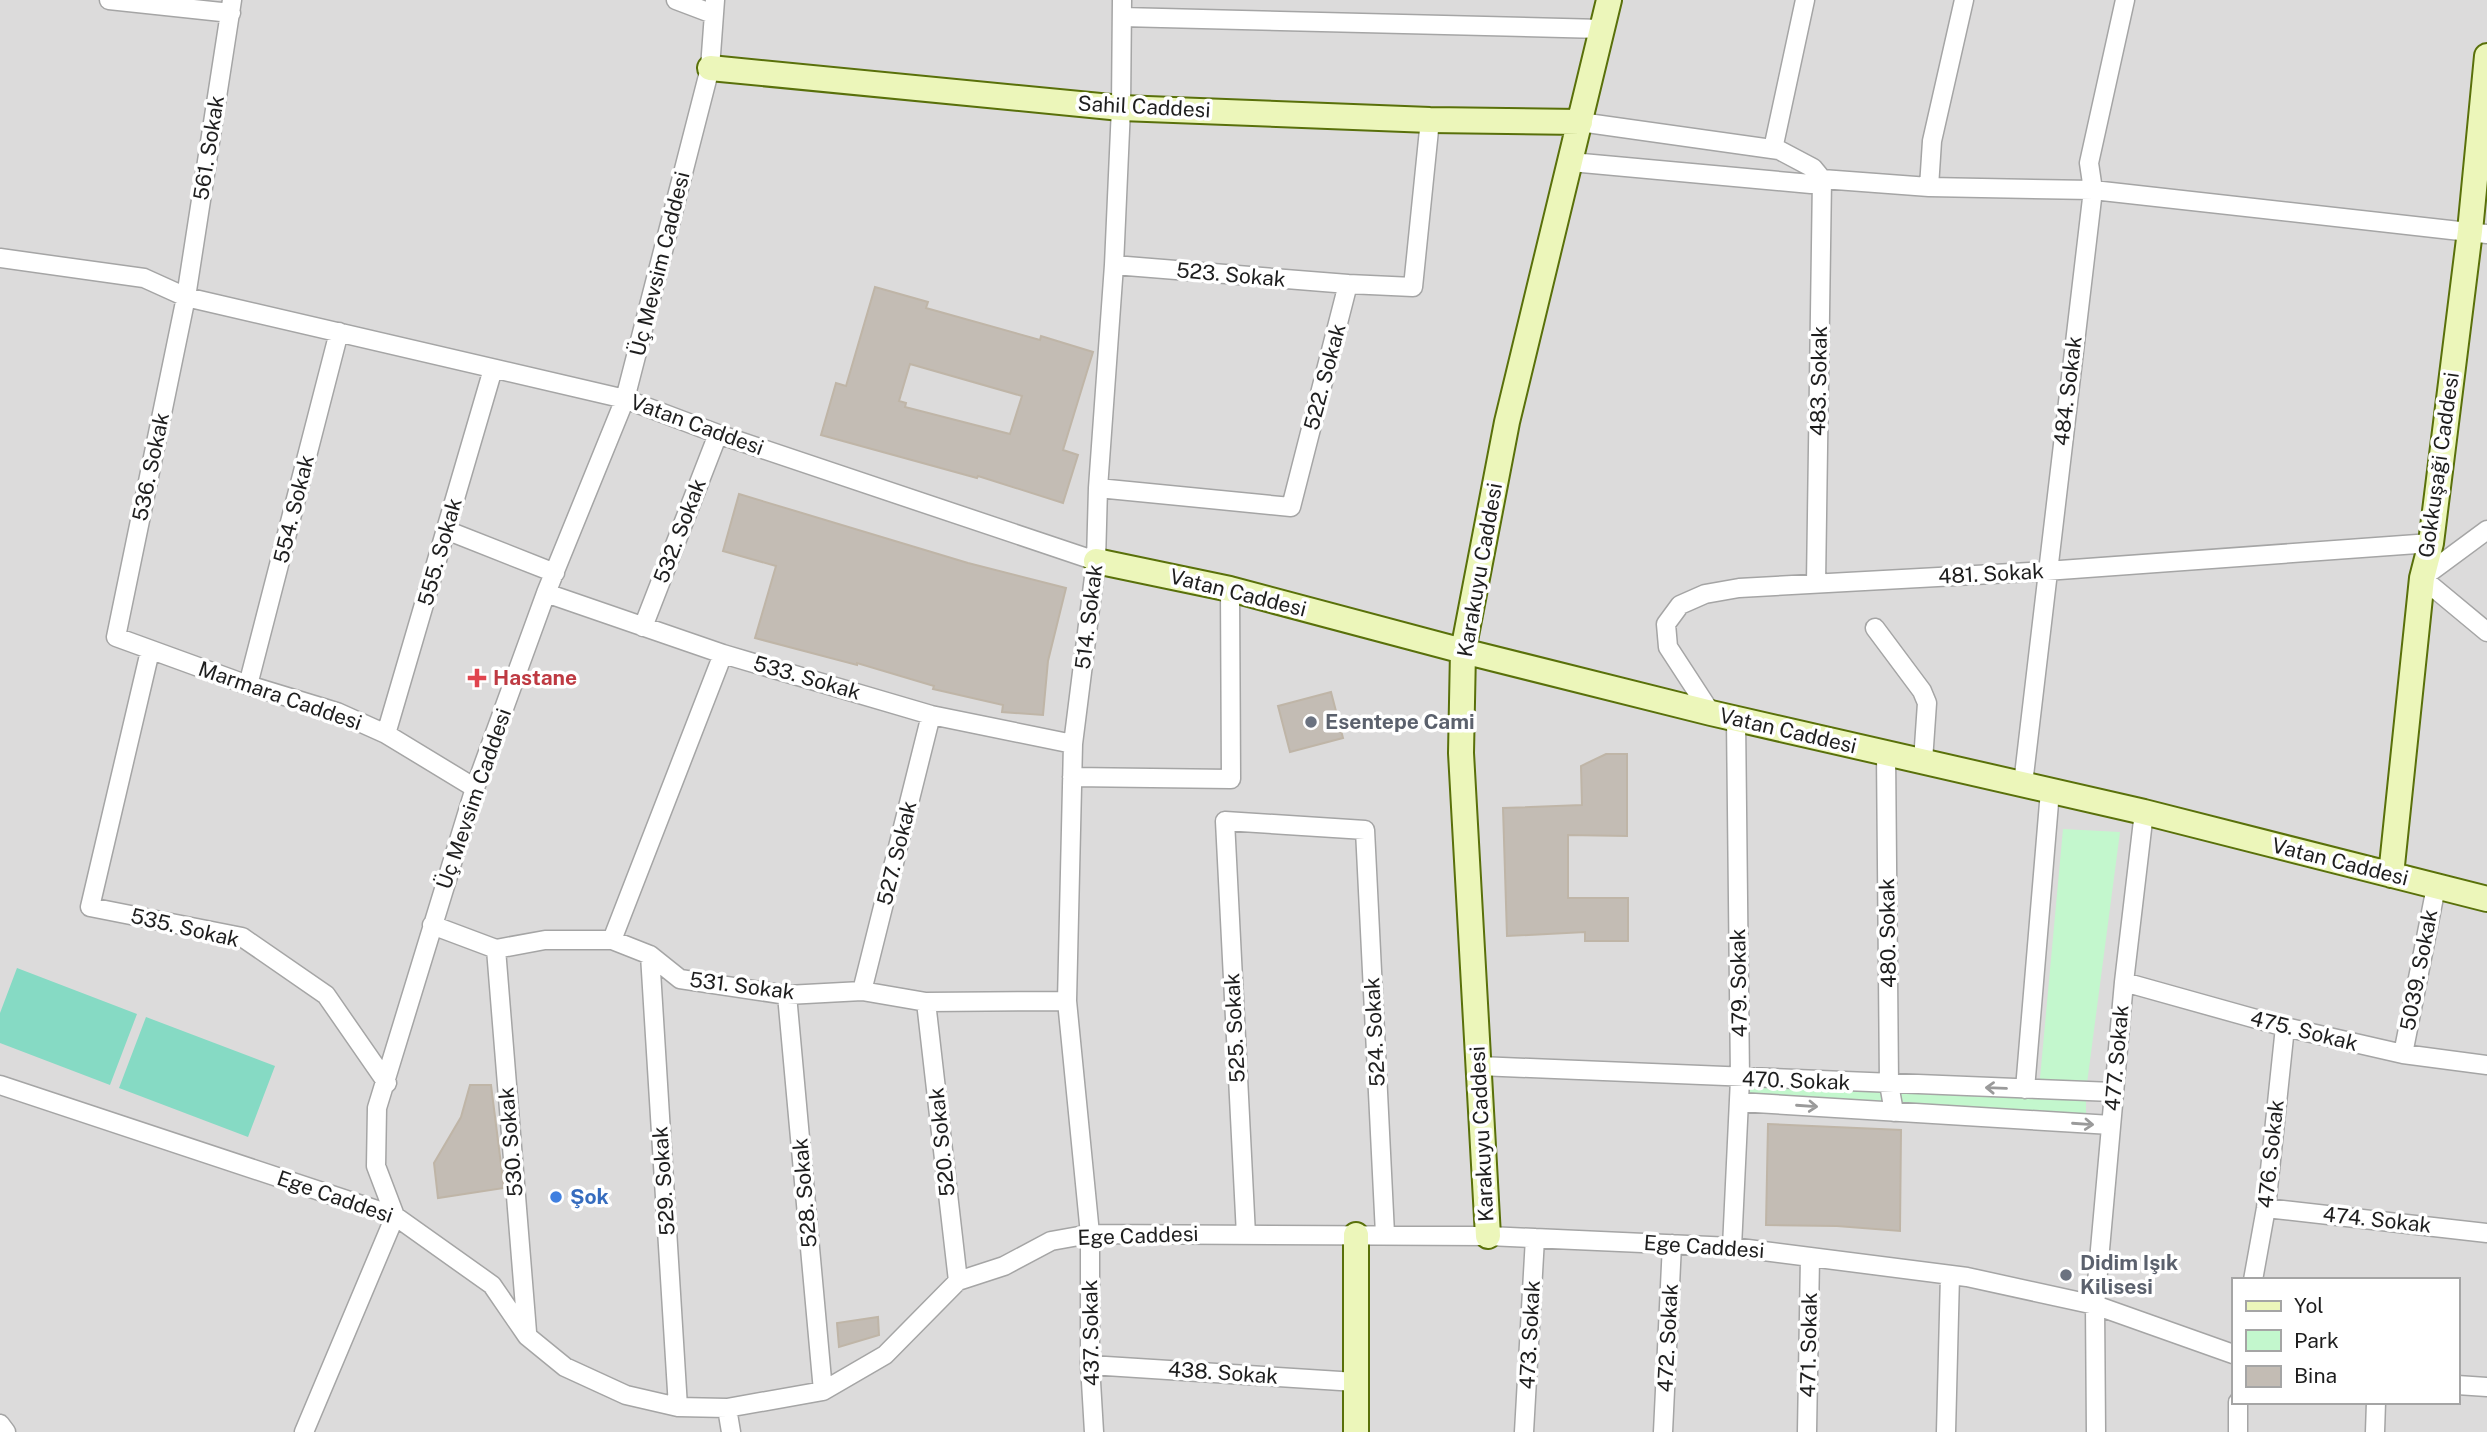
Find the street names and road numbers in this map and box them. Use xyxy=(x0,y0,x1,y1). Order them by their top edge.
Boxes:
street label: Sahil Caddesi xyxy=(1077,91,1211,122)
street label: 561. Sokak xyxy=(188,94,229,202)
street label: Üç Mevsim Caddesi xyxy=(624,169,695,359)
street label: 523. Sokak xyxy=(1175,257,1287,292)
street label: 522. Sokak xyxy=(1298,321,1351,433)
street label: 483. Sokak xyxy=(1805,325,1832,436)
street label: 484. Sokak xyxy=(2048,334,2087,447)
street label: Gokkuşaği Caddesi xyxy=(2413,371,2464,559)
street label: Vatan Caddesi xyxy=(627,389,767,460)
street label: 536. Sokak xyxy=(127,410,174,523)
street label: 554. Sokak xyxy=(268,452,319,566)
street label: 532. Sokak xyxy=(648,475,711,587)
street label: Karakuyu Caddesi xyxy=(1452,481,1507,659)
street label: 555. Sokak xyxy=(412,495,467,609)
street label: 481. Sokak xyxy=(1937,558,2045,589)
street label: 514. Sokak xyxy=(1070,563,1107,671)
street label: Vatan Caddesi xyxy=(1167,563,1309,622)
street label: 533. Sokak xyxy=(751,650,864,705)
street label: Marmara Caddesi xyxy=(195,656,365,735)
street label: Vatan Caddesi xyxy=(1717,703,1859,758)
street label: Üç Mevsim Caddesi xyxy=(431,705,516,892)
street label: 527. Sokak xyxy=(871,798,922,908)
street label: Vatan Caddesi xyxy=(2269,832,2411,891)
street label: 480. Sokak xyxy=(1874,878,1901,988)
street label: 535. Sokak xyxy=(128,903,242,952)
street label: 5039. Sokak xyxy=(2395,907,2443,1033)
street label: 479. Sokak xyxy=(1725,928,1752,1038)
street label: 531. Sokak xyxy=(688,967,796,1004)
street label: 525. Sokak xyxy=(1219,972,1250,1084)
street label: 524. Sokak xyxy=(1359,976,1390,1087)
street label: 477. Sokak xyxy=(2099,1004,2134,1112)
street label: 475. Sokak xyxy=(2248,1005,2361,1056)
street label: Karakuyu Caddesi xyxy=(1464,1045,1499,1223)
street label: 470. Sokak xyxy=(1741,1066,1851,1095)
street label: 530. Sokak xyxy=(493,1086,528,1198)
street label: 520. Sokak xyxy=(923,1086,960,1198)
street label: 476. Sokak xyxy=(2252,1098,2289,1209)
street label: 529. Sokak xyxy=(647,1125,680,1237)
street label: 528. Sokak xyxy=(787,1137,822,1249)
street label: Ege Caddesi xyxy=(274,1165,396,1228)
street label: 474. Sokak xyxy=(2322,1201,2433,1238)
street label: Ege Caddesi xyxy=(1077,1221,1199,1250)
street label: Ege Caddesi xyxy=(1643,1230,1765,1263)
street label: 437. Sokak xyxy=(1077,1279,1104,1387)
street label: 473. Sokak xyxy=(1514,1280,1545,1390)
street label: 472. Sokak xyxy=(1652,1283,1683,1393)
street label: 471. Sokak xyxy=(1795,1292,1822,1398)
street label: 438. Sokak xyxy=(1167,1356,1279,1389)

